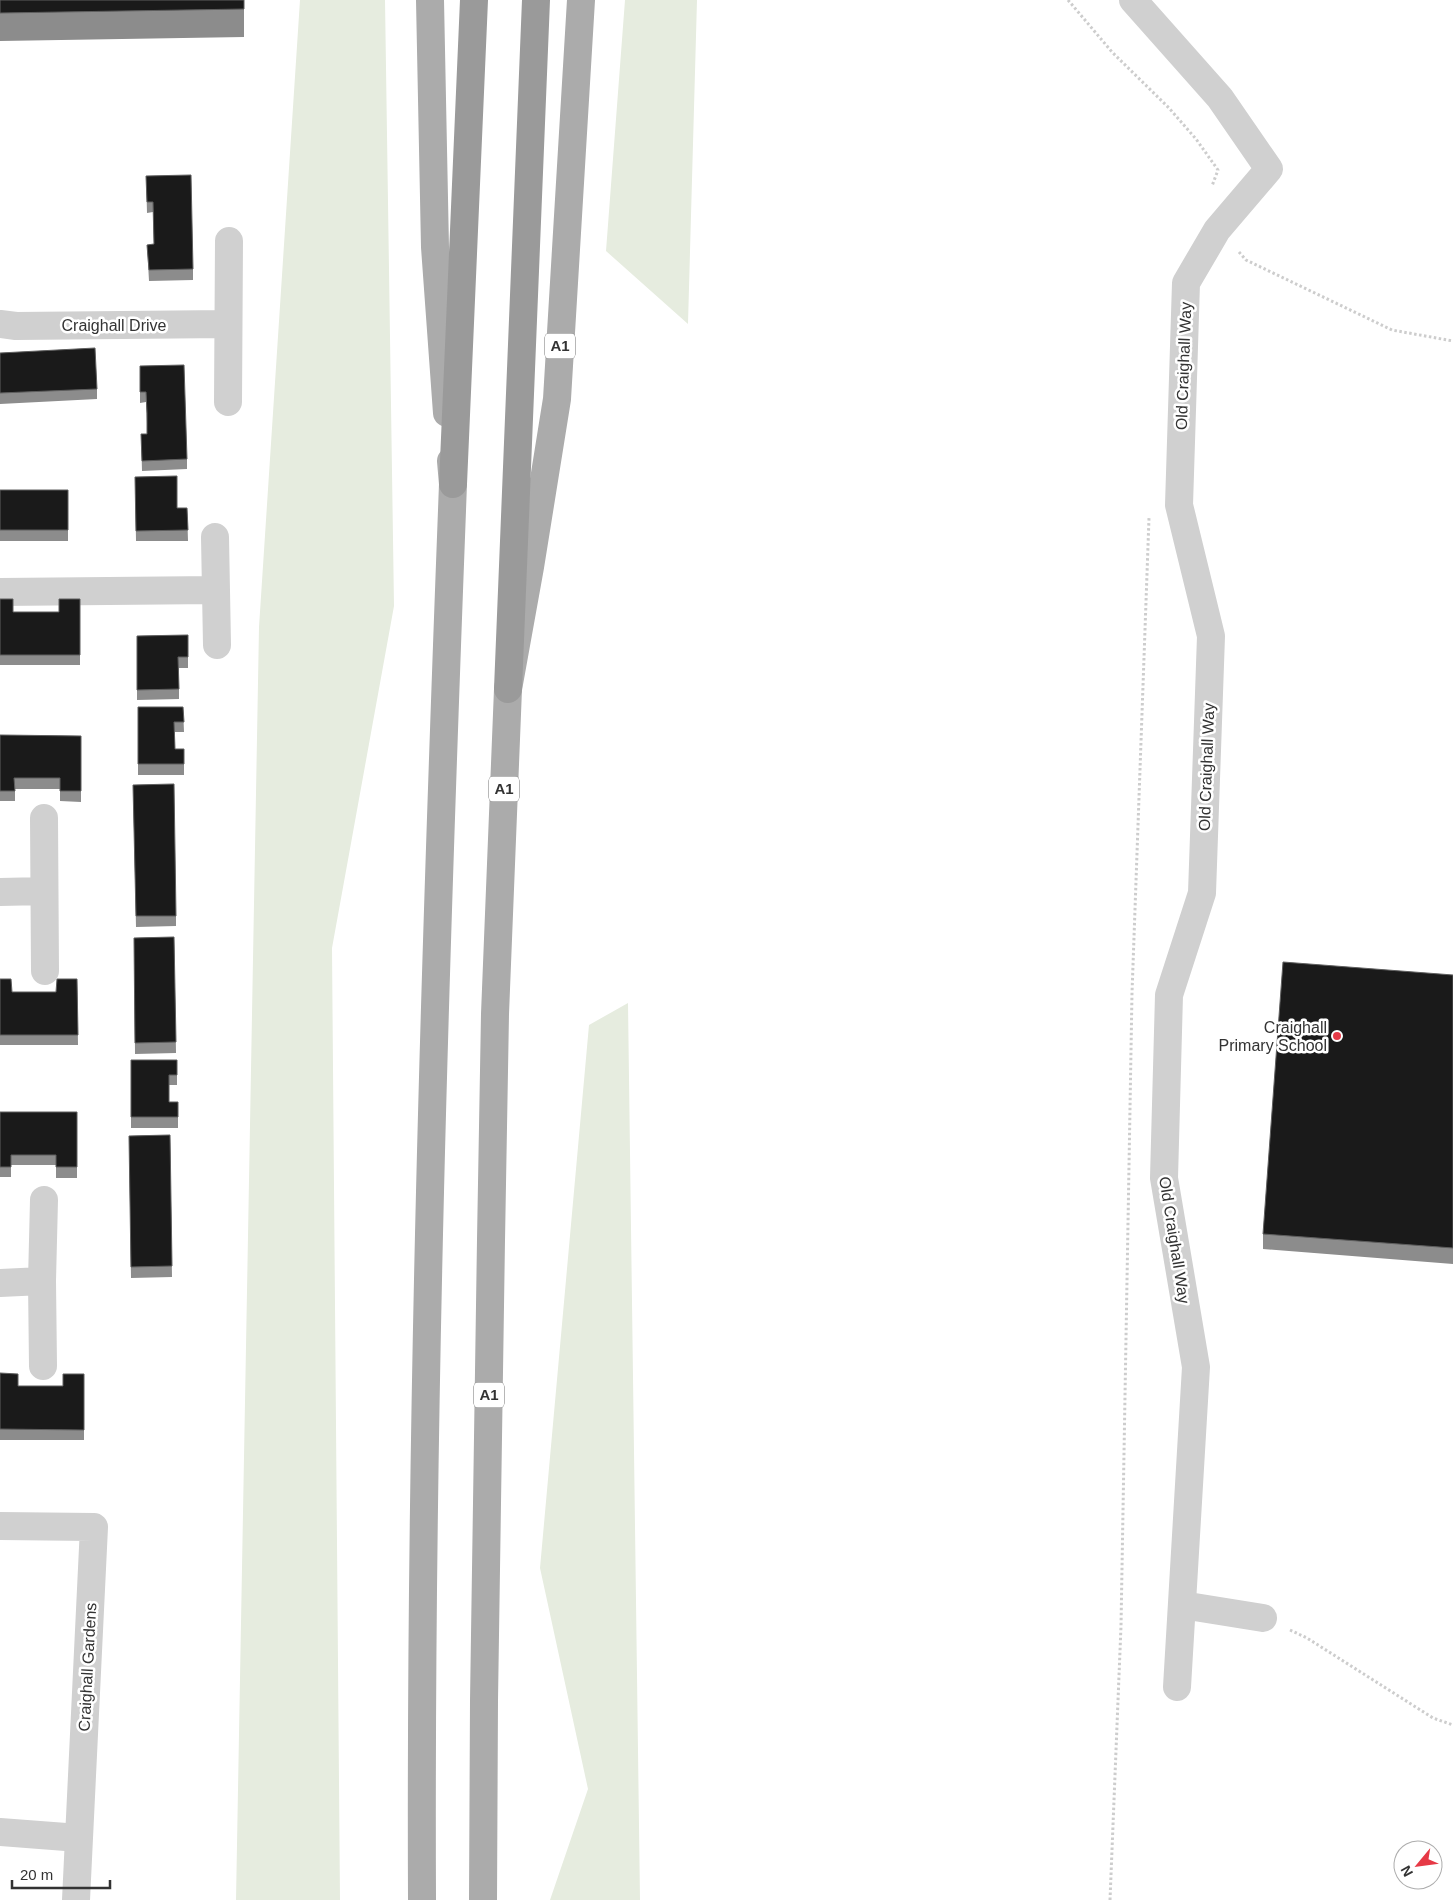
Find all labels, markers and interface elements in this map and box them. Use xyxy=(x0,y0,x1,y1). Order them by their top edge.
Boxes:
street label: Old Craighall Way xyxy=(1173,302,1194,430)
street label: Craighall Drive xyxy=(62,317,167,334)
road number: A1 xyxy=(545,334,575,358)
street label: Old Craighall Way xyxy=(1196,703,1217,831)
road number: A1 xyxy=(489,776,519,802)
place label: Craighall Primary School xyxy=(1219,1019,1327,1054)
marker: Craighall Primary School xyxy=(1331,1030,1343,1042)
street label: Old Craighall Way xyxy=(1156,1175,1193,1305)
road number: A1 xyxy=(474,1382,504,1408)
street label: Craighall Gardens xyxy=(76,1602,99,1732)
north arrow xyxy=(1393,1840,1443,1890)
scale bar xyxy=(12,1858,110,1890)
text: N xyxy=(1397,1863,1416,1880)
text: 20 m xyxy=(20,1866,53,1883)

